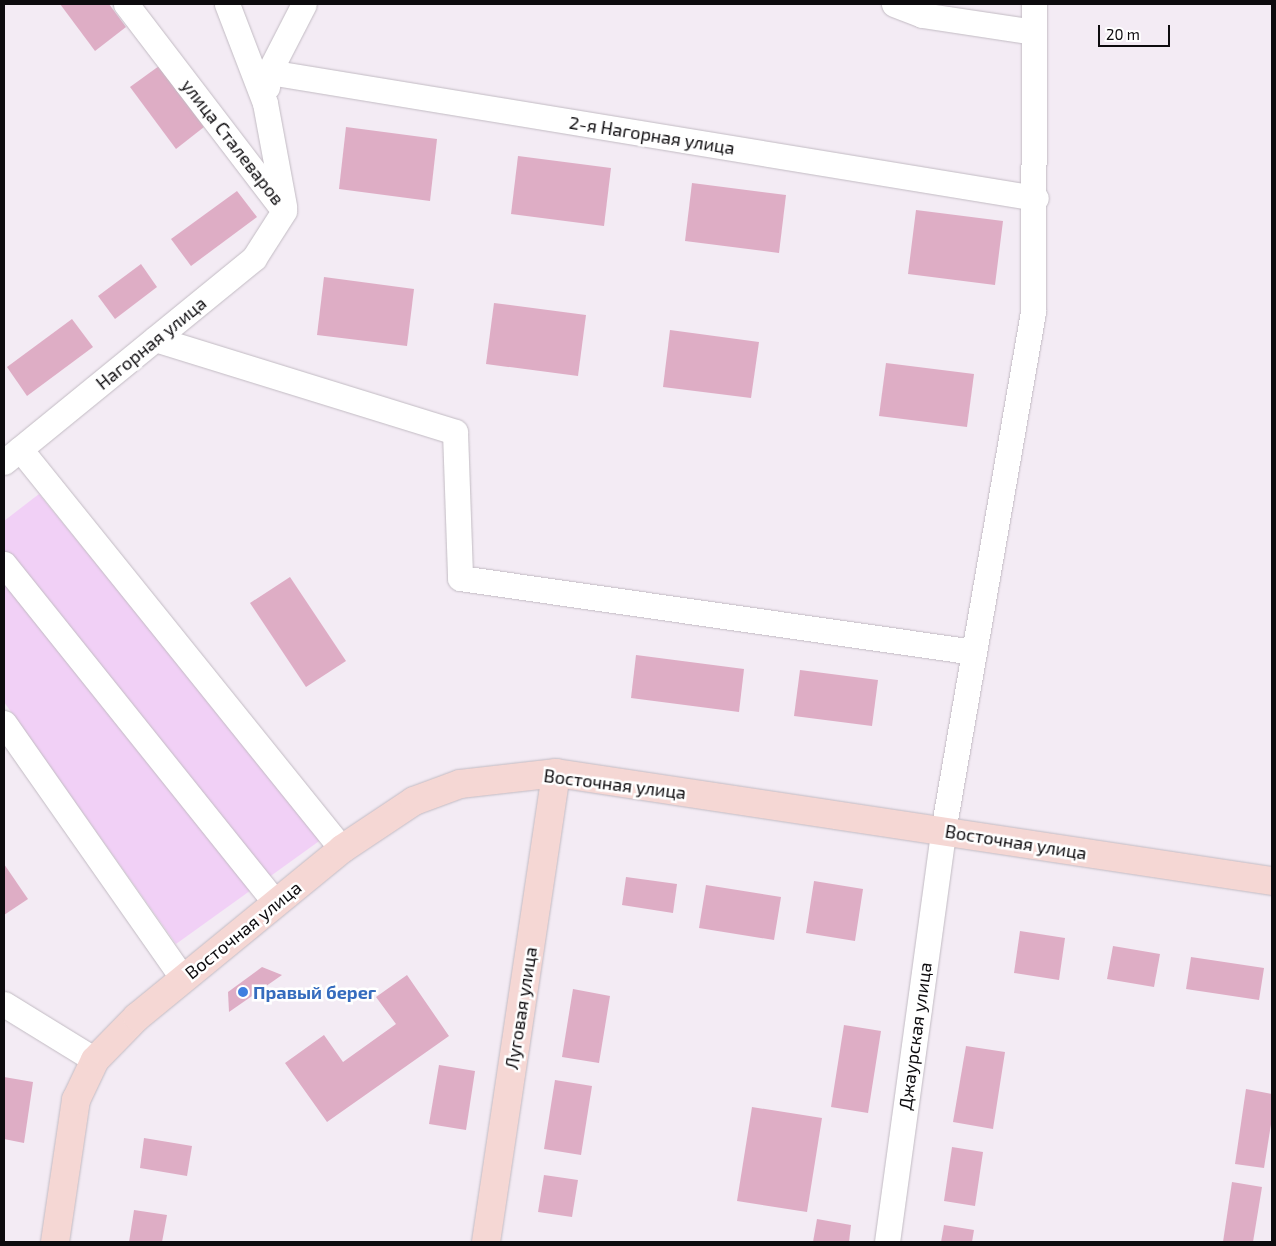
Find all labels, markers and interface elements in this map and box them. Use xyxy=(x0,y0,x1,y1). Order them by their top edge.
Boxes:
scale bar xyxy=(1101,15,1174,47)
text: 20 m xyxy=(1106,25,1140,43)
street label: улица Сталеваров xyxy=(177,75,289,209)
street label: 2-я Нагорная улица xyxy=(568,111,736,159)
street label: Нагорная улица xyxy=(92,292,210,394)
street label: Восточная улица xyxy=(543,765,687,803)
street label: Восточная улица xyxy=(944,820,1088,864)
street label: Восточная улица xyxy=(181,877,305,983)
street label: Луговая улица xyxy=(501,945,541,1071)
street label: Джаурская улица xyxy=(894,961,936,1111)
place label: Правый берег xyxy=(253,981,376,1003)
marker: Правый берег xyxy=(237,986,249,998)

